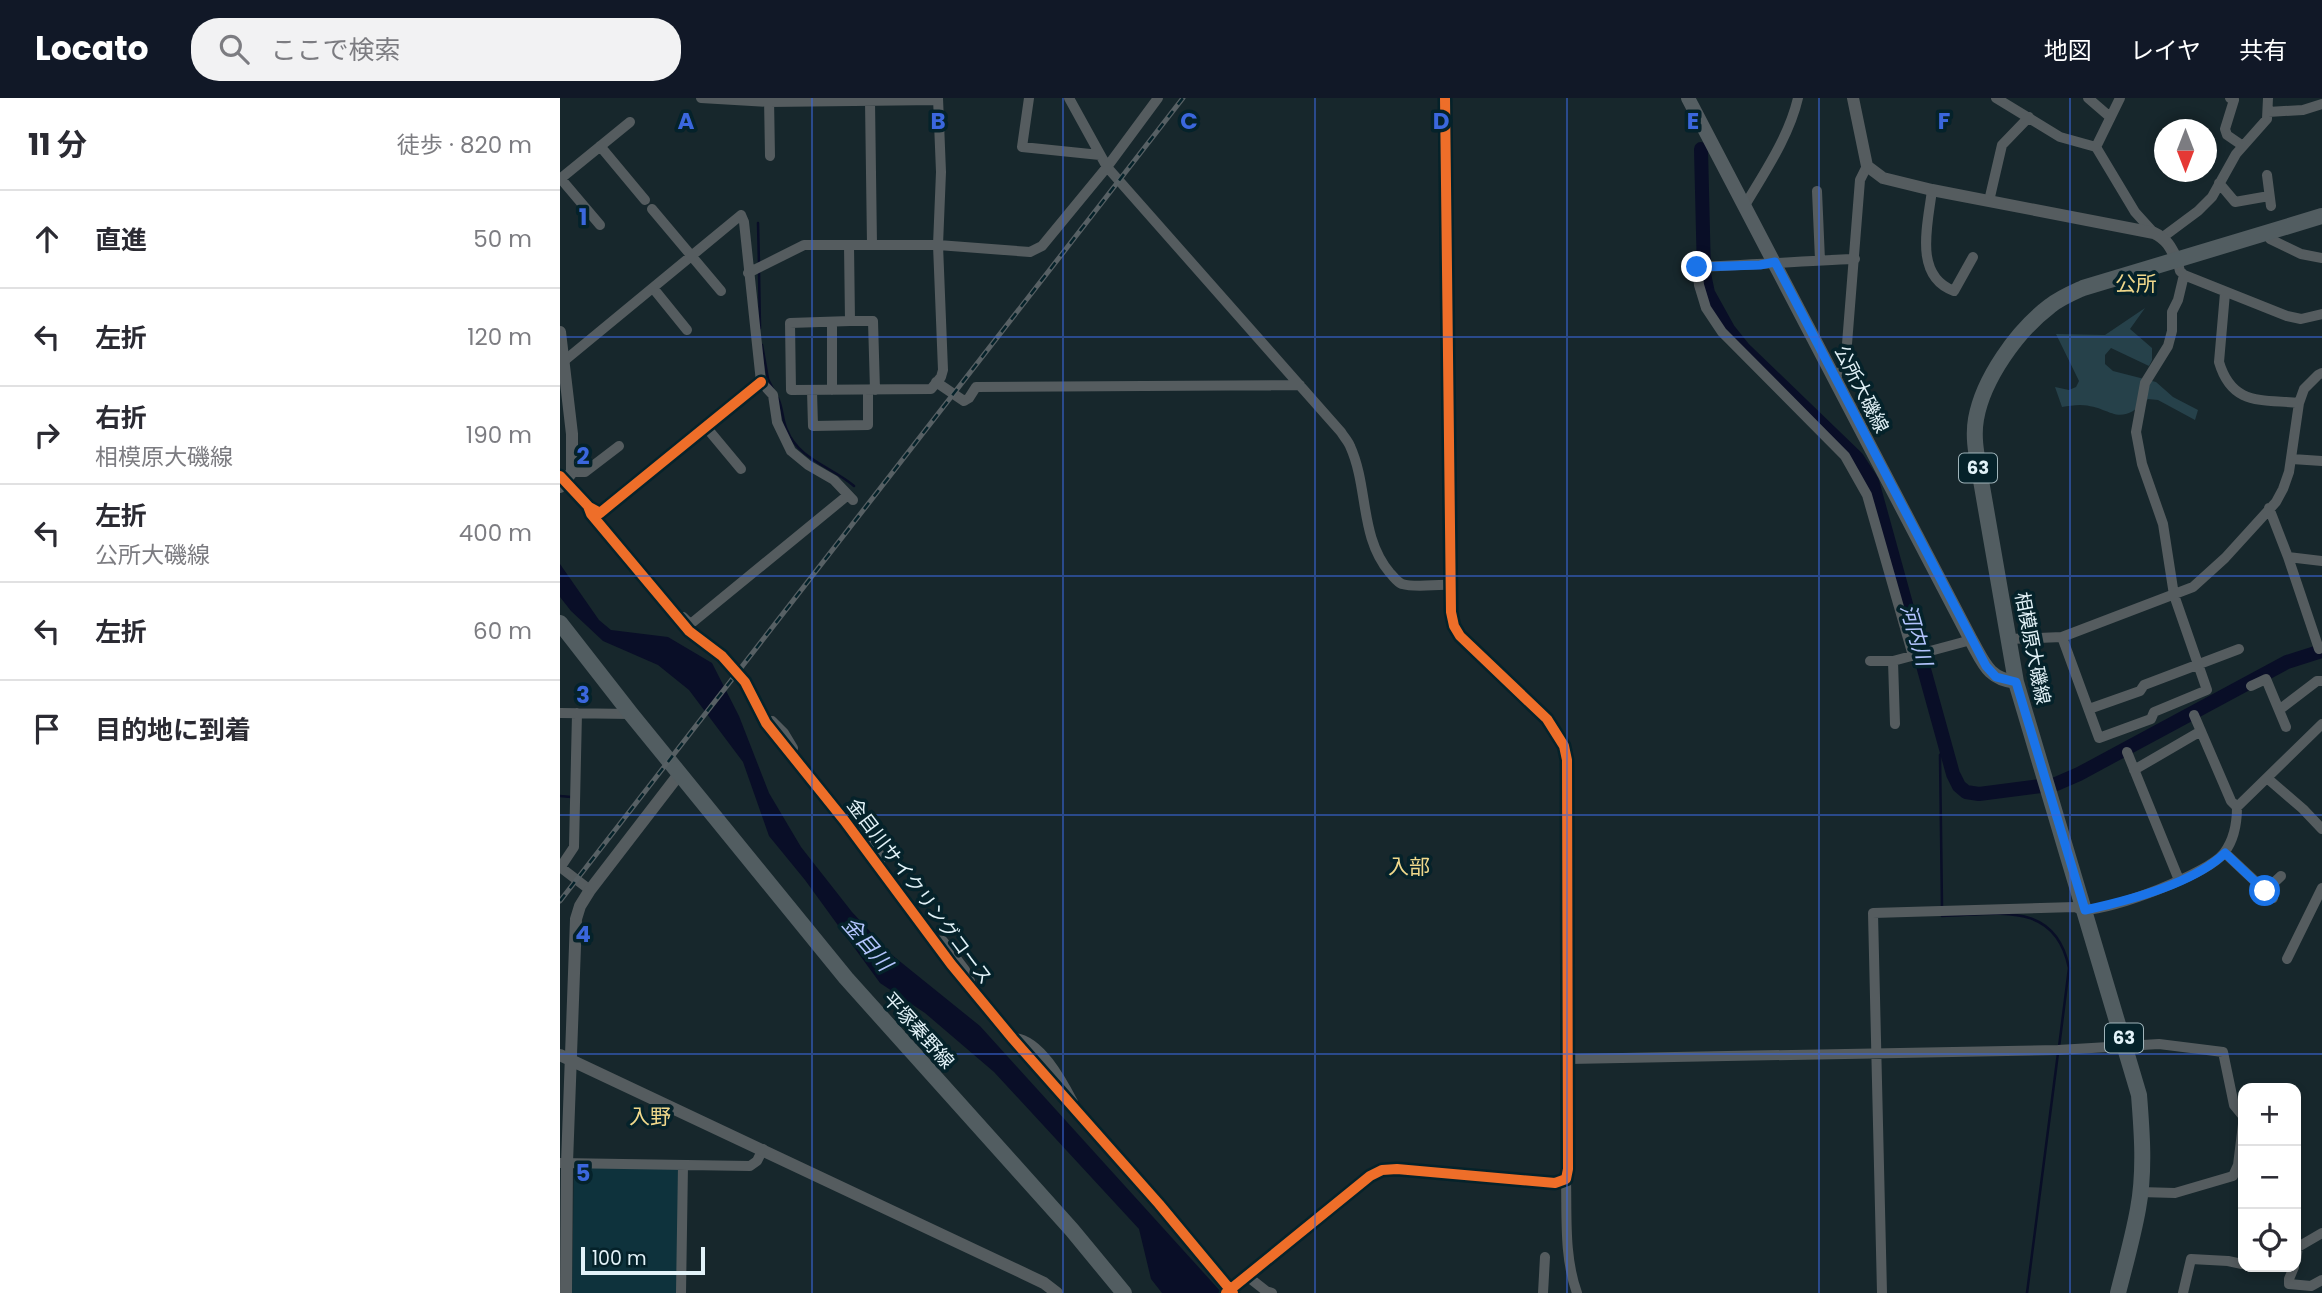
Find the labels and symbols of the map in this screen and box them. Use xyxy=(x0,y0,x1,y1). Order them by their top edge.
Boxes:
text: A xyxy=(678,105,695,137)
text: B xyxy=(930,105,946,137)
text: C xyxy=(1180,105,1198,137)
text: D xyxy=(1433,105,1449,137)
text: E xyxy=(1687,105,1699,137)
text: F xyxy=(1938,105,1950,137)
north arrow xyxy=(2154,119,2217,182)
text: 1 xyxy=(579,201,587,233)
route end xyxy=(1681,251,1712,282)
district label: 公所 xyxy=(2115,269,2157,298)
street label: 公所大磯線 xyxy=(1828,341,1895,438)
text: 2 xyxy=(576,440,590,472)
road number: 63 xyxy=(1959,454,1997,482)
street label: 相模原大磯線 xyxy=(2008,590,2057,707)
water label: 河内川 xyxy=(1894,601,1940,671)
text: 3 xyxy=(576,679,590,711)
street label: 金目川サイクリングコース xyxy=(842,793,998,989)
district label: 入部 xyxy=(1388,852,1430,881)
route start xyxy=(2249,875,2280,906)
water label: 金目川 xyxy=(837,912,897,976)
text: 4 xyxy=(575,918,591,950)
street label: 平塚秦野線 xyxy=(877,986,960,1075)
road number: 63 xyxy=(2105,1023,2143,1052)
district label: 入野 xyxy=(629,1102,671,1131)
text: 5 xyxy=(576,1157,590,1189)
scale bar xyxy=(581,1244,705,1276)

